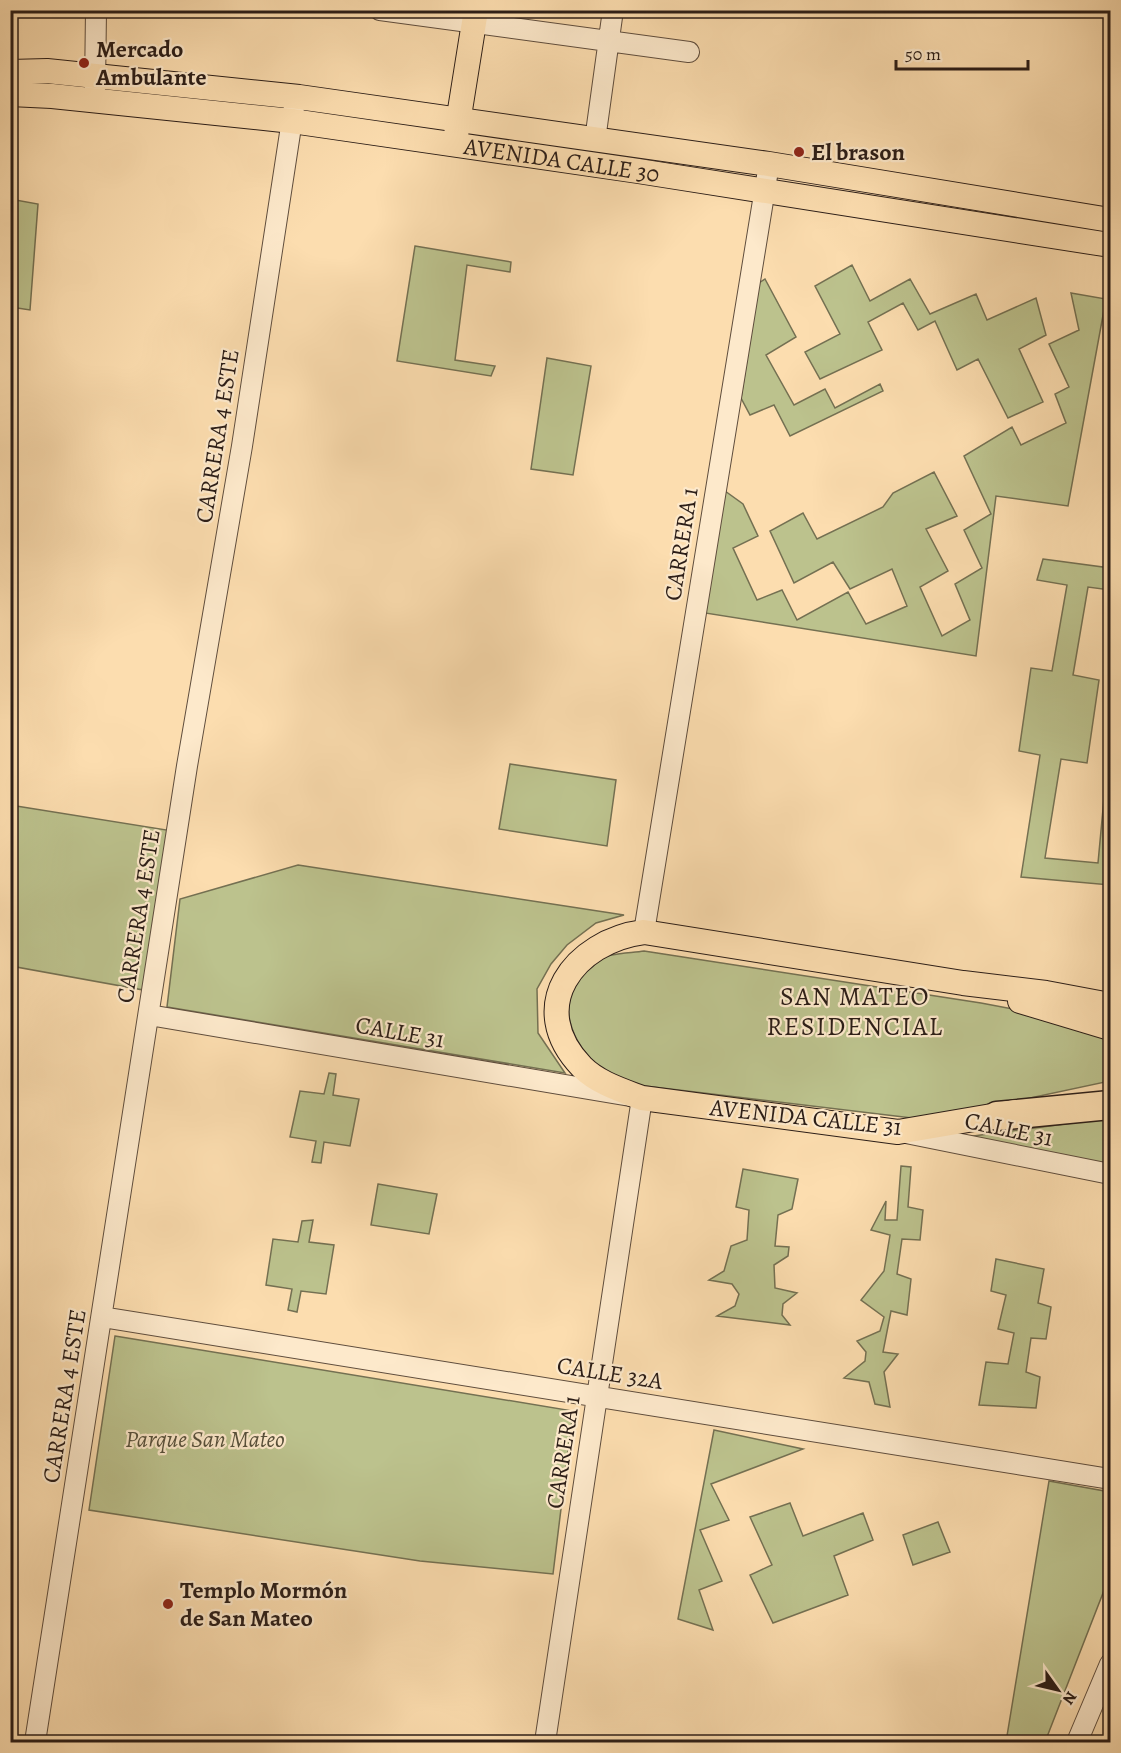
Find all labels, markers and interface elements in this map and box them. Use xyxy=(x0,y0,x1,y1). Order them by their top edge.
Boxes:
place label: Mercado Ambulante xyxy=(95,33,207,93)
scale bar xyxy=(896,33,1028,71)
text: 50 m xyxy=(905,42,941,66)
marker: Mercado Ambulante xyxy=(77,56,91,70)
street label: AVENIDA CALLE 30 xyxy=(461,130,662,190)
place label: El brason xyxy=(811,136,906,168)
marker: El brason xyxy=(792,145,806,159)
street label: CARRERA 4 ESTE xyxy=(187,347,247,525)
street label: CARRERA 1 xyxy=(656,485,706,603)
street label: CARRERA 4 ESTE xyxy=(108,827,168,1005)
district label: SAN MATEO RESIDENCIAL xyxy=(766,979,944,1044)
street label: CALLE 31 xyxy=(353,1008,447,1056)
street label: AVENIDA CALLE 31 xyxy=(708,1091,903,1143)
street label: CALLE 31 xyxy=(962,1104,1056,1154)
street label: CARRERA 4 ESTE xyxy=(34,1307,94,1485)
street label: CALLE 32A xyxy=(555,1349,666,1397)
street label: CARRERA 1 xyxy=(538,1393,588,1511)
park label: Parque San Mateo xyxy=(125,1423,285,1455)
place label: Templo Mormón de San Mateo xyxy=(180,1574,348,1634)
marker: Templo Mormón de San Mateo xyxy=(161,1597,175,1611)
north arrow xyxy=(1028,1660,1088,1720)
text: N xyxy=(1057,1687,1082,1709)

